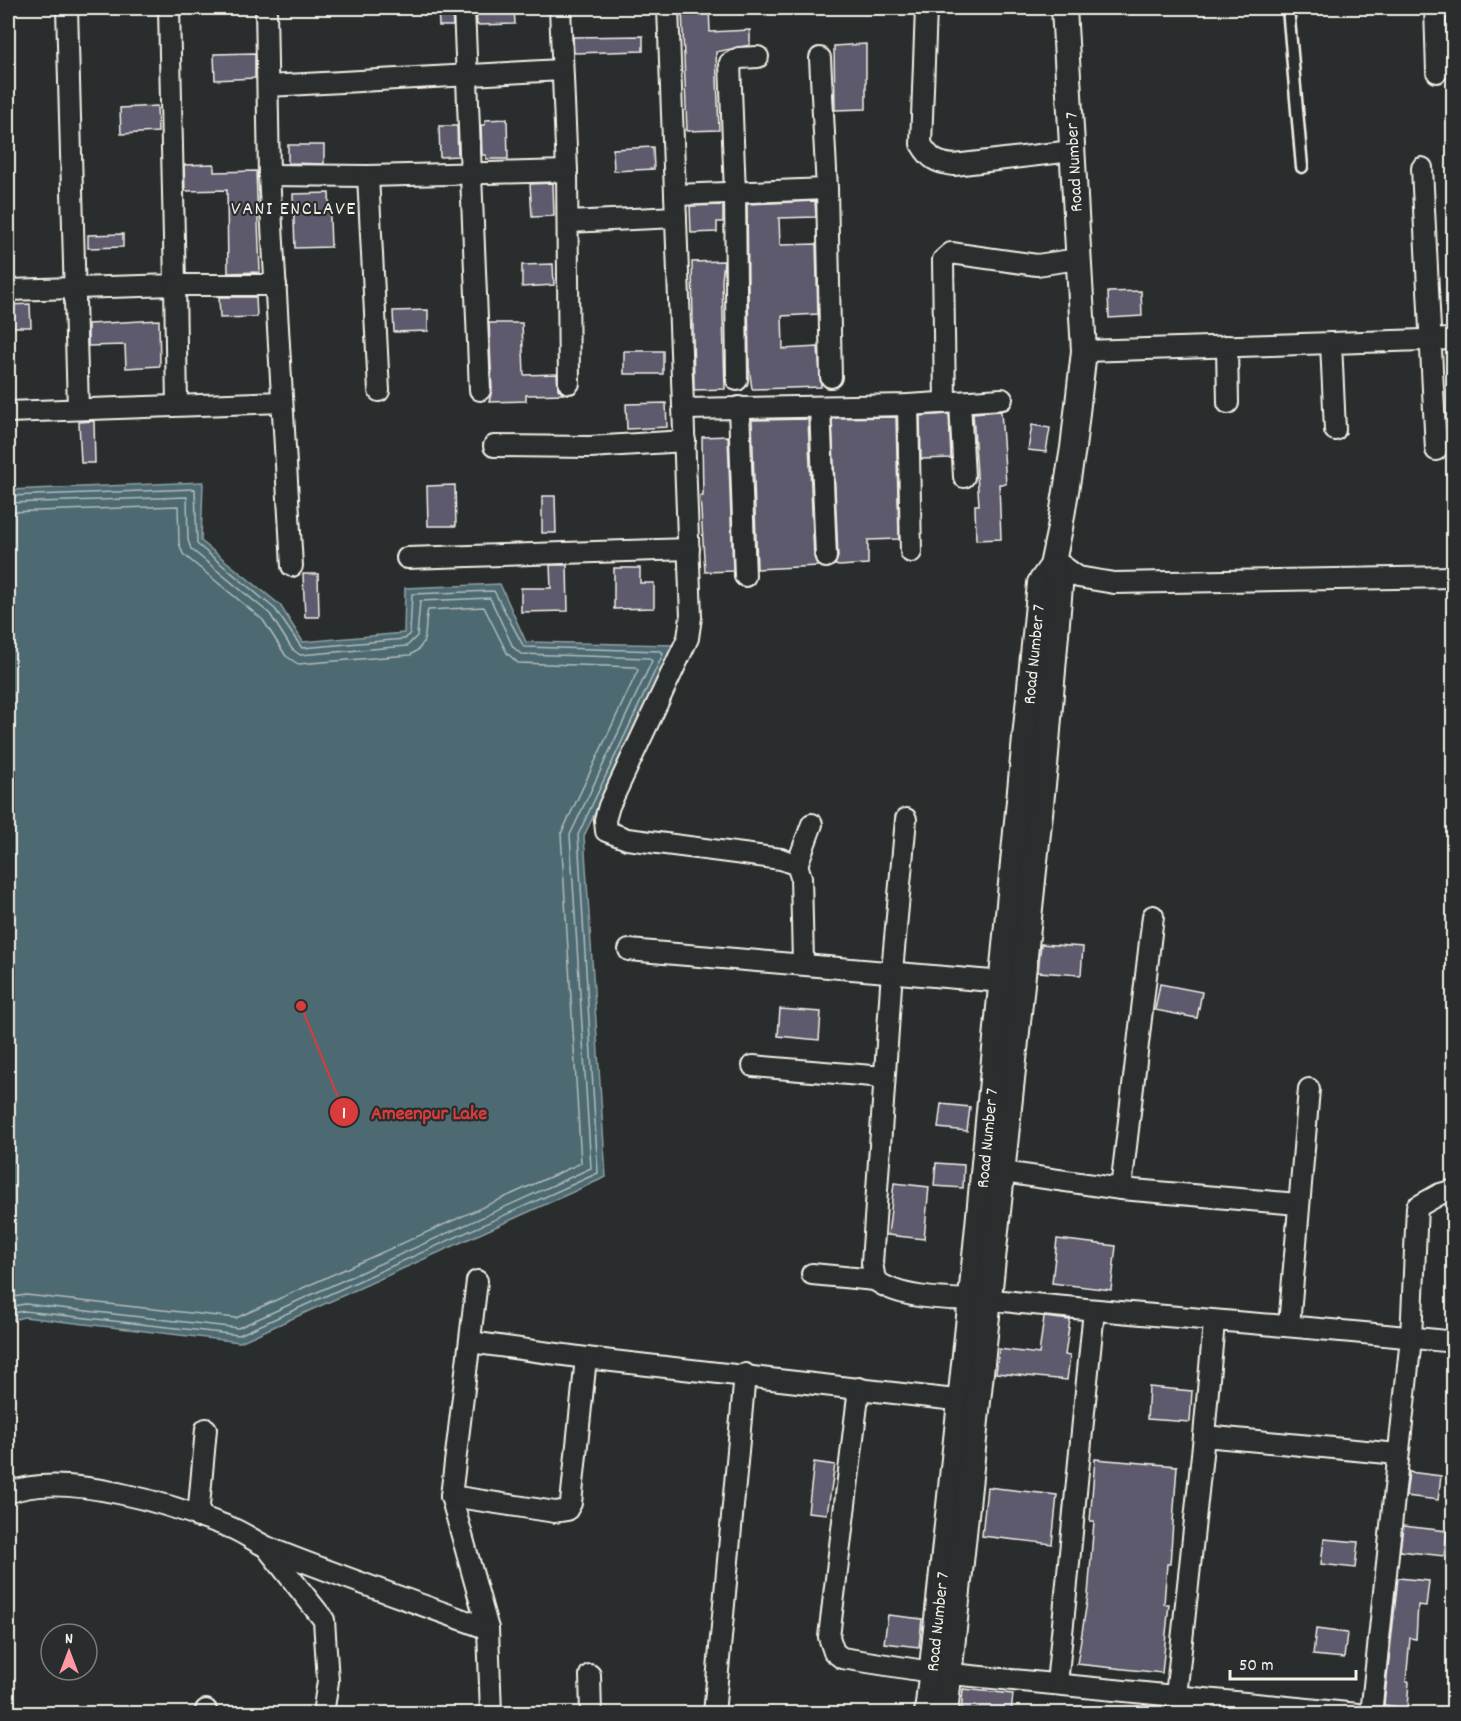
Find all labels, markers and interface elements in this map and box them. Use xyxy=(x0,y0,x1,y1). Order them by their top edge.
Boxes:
street label: Road Number 7 xyxy=(1060,111,1091,213)
district label: VANI ENCLAVE xyxy=(231,196,357,224)
street label: Road Number 7 xyxy=(1018,603,1053,706)
street label: Road Number 7 xyxy=(972,1087,1006,1189)
callout: Ameenpur Lake xyxy=(329,1093,499,1131)
text: Ameenpur Lake xyxy=(371,1101,487,1129)
text: 1 xyxy=(342,1102,346,1127)
street label: Road Number 7 xyxy=(922,1570,957,1673)
north arrow xyxy=(39,1622,99,1682)
text: N xyxy=(65,1628,73,1651)
scale bar xyxy=(1230,1643,1356,1681)
text: 50 m xyxy=(1239,1654,1274,1679)

